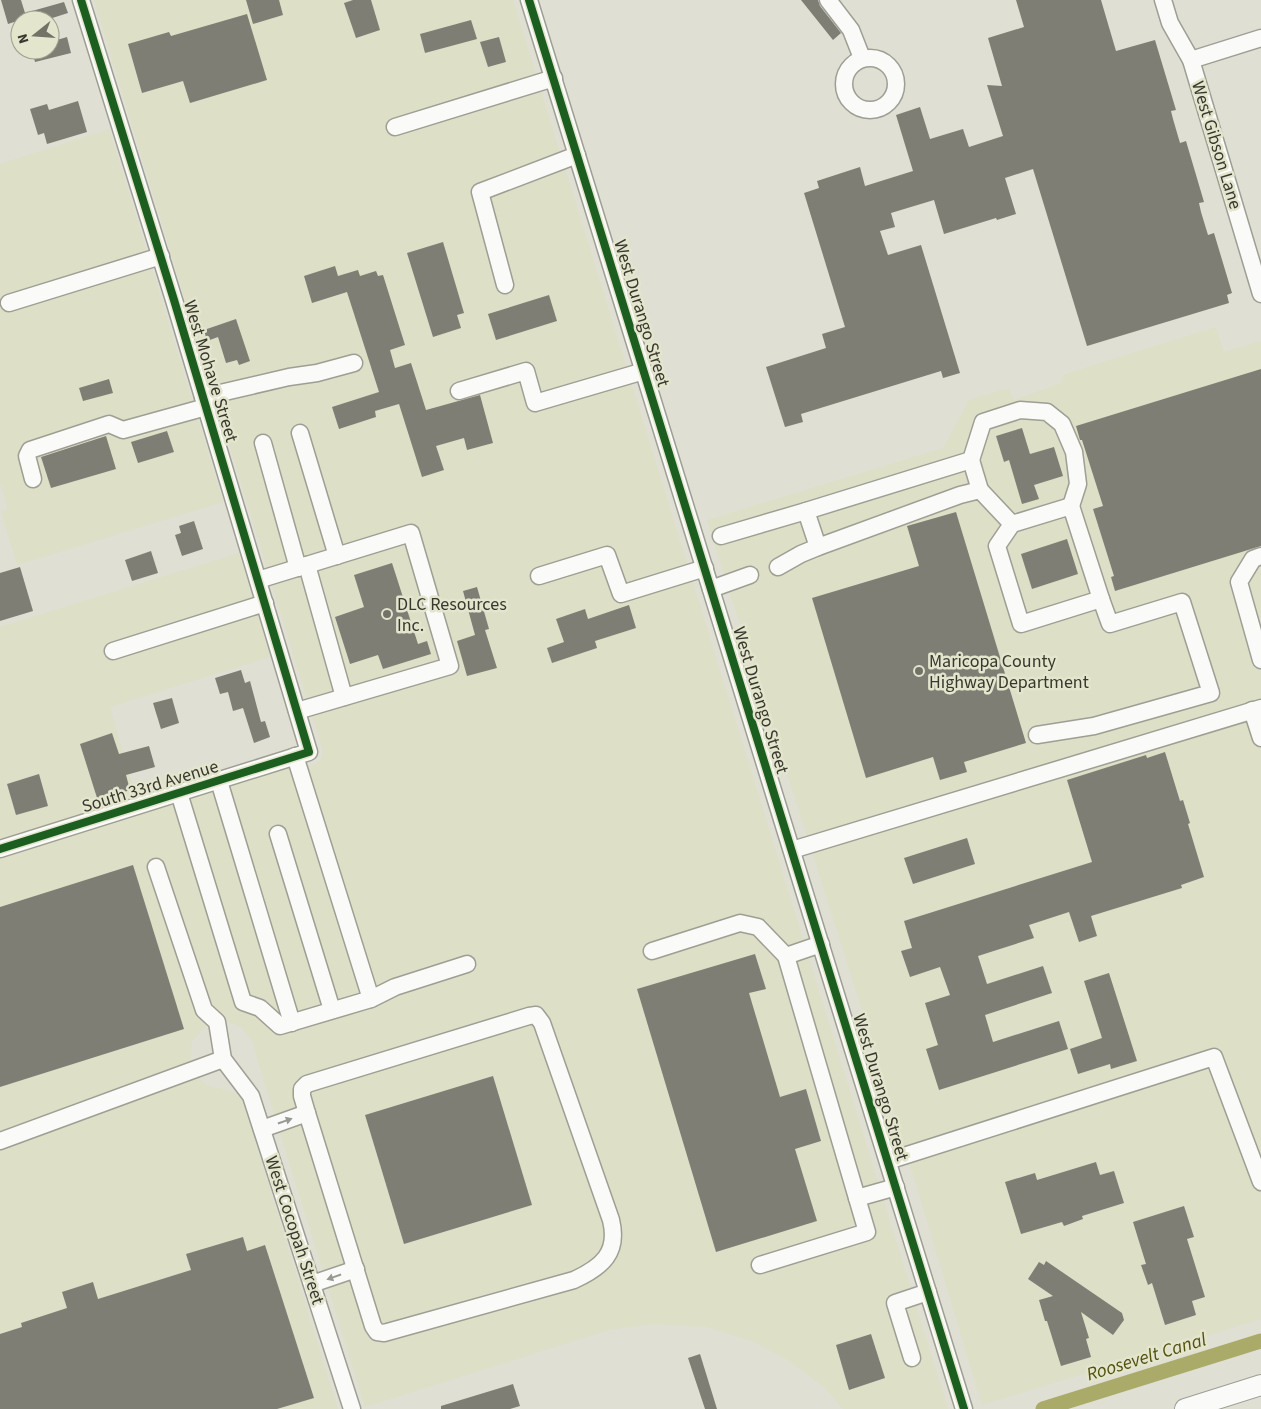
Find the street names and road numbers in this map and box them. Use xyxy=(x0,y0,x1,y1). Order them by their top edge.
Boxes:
street label: West Gibson Lane xyxy=(1185,78,1248,212)
street label: West Durango Street xyxy=(607,236,676,390)
street label: West Mohave Street xyxy=(177,297,244,445)
street label: West Durango Street xyxy=(726,623,795,777)
street label: South 33rd Avenue xyxy=(79,754,222,819)
street label: West Durango Street xyxy=(846,1010,915,1164)
street label: West Cocopah Street xyxy=(259,1153,330,1308)

